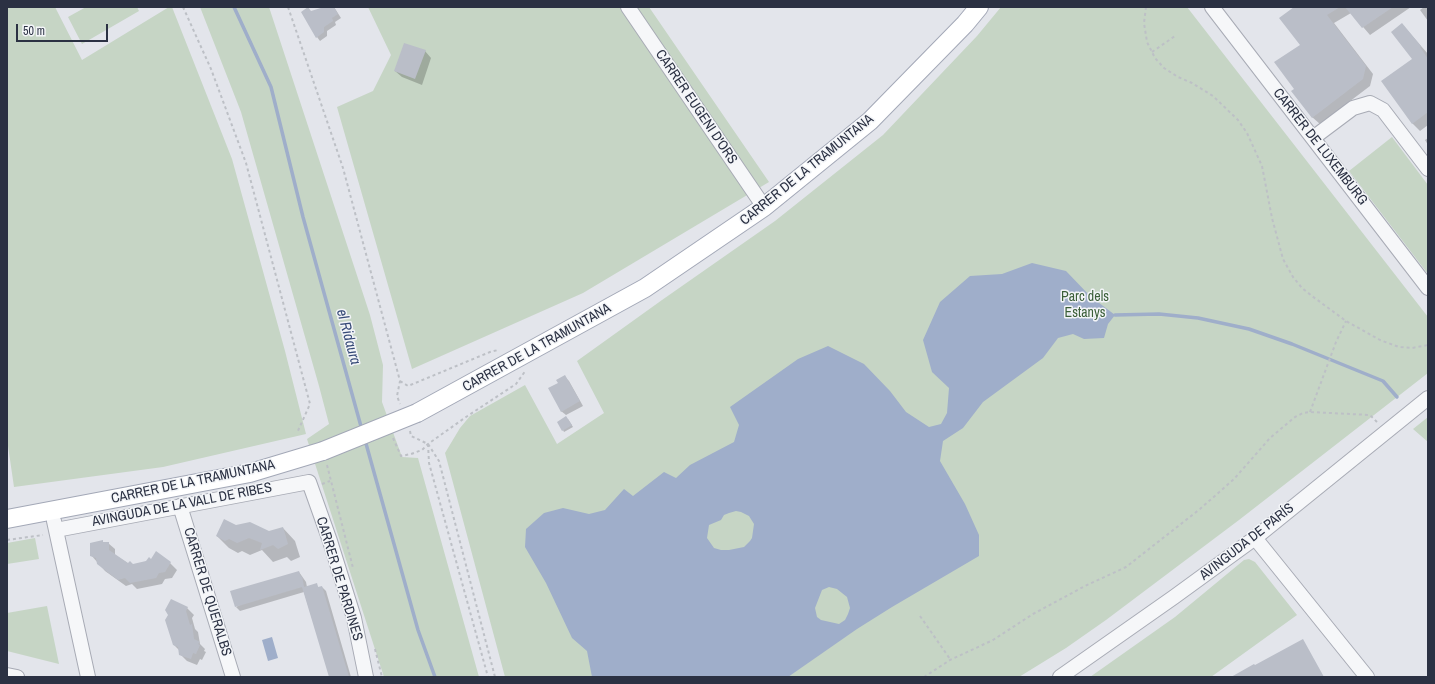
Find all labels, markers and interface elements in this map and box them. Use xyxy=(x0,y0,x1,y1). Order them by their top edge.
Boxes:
scale bar xyxy=(18,16,110,42)
text: 50 m xyxy=(23,23,45,39)
street label: CARRER EUGENI D'ORS xyxy=(652,47,740,167)
street label: CARRER DE LUXEMBURG xyxy=(1269,85,1371,209)
street label: CARRER DE LA TRAMUNTANA xyxy=(737,111,877,229)
park label: Parc dels Estanys xyxy=(1061,289,1109,322)
street label: CARRER DE LA TRAMUNTANA xyxy=(460,300,614,396)
water label: el Ridaura xyxy=(332,307,364,367)
street label: CARRER DE LA TRAMUNTANA xyxy=(110,456,276,508)
street label: AVINGUDA DE LA VALL DE RIBES xyxy=(91,479,273,531)
street label: AVINGUDA DE PARÍS xyxy=(1196,500,1298,584)
street label: CARRER DE PARDINES xyxy=(312,515,366,643)
street label: CARRER DE QUERALBS xyxy=(179,526,235,658)

